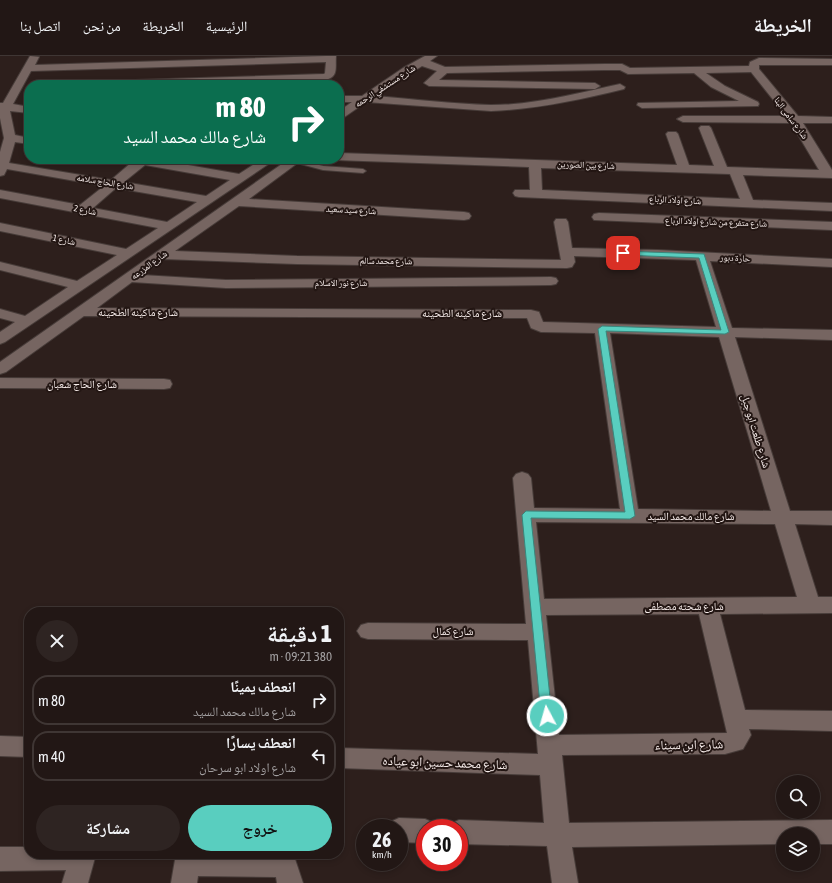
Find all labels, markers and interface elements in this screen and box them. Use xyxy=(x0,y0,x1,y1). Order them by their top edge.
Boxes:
text: الخريطة xyxy=(754,14,812,36)
text: اتصل بنا xyxy=(20,18,61,34)
text: من نحن xyxy=(83,18,121,34)
text: الخريطة xyxy=(143,18,184,34)
text: الرئيسية xyxy=(206,18,247,34)
street label: شارع مستشفي الرحمه xyxy=(353,63,418,111)
text: 80 m xyxy=(216,91,266,123)
street label: شارع سامى البنا xyxy=(771,95,810,141)
icon: right xyxy=(280,96,332,148)
text: شارع مالك محمد السيد xyxy=(123,126,266,147)
street label: شارع بين الصورين xyxy=(557,159,615,172)
street label: شارع الحاج سلامه xyxy=(76,173,134,192)
street label: شارع اولاد الرباع xyxy=(649,194,701,207)
street label: شارع 2 xyxy=(73,203,97,218)
street label: شارع سيد سعيد xyxy=(326,204,376,217)
street label: شارع متفرع من شارع اولاد الرباع xyxy=(665,215,767,230)
street label: شارع 1 xyxy=(52,233,76,248)
pin xyxy=(606,236,640,270)
icon: arrive xyxy=(612,242,634,264)
street label: شارع المزرعه xyxy=(129,249,170,282)
street label: حارة دبور xyxy=(719,252,751,264)
street label: شارع محمد سالم xyxy=(360,256,412,267)
street label: شارع نور الاسلام xyxy=(315,278,367,290)
street label: شارع ماكينه الطحينه xyxy=(98,306,178,319)
street label: شارع ماكينه الطحينه xyxy=(422,307,502,320)
street label: شارع الحاج شعبان xyxy=(47,378,117,391)
street label: شارع طلعت ابو جبل xyxy=(738,393,773,470)
street label: شارع مالك محمد السيد xyxy=(647,510,735,523)
street label: شارع شحته مصطفى xyxy=(644,600,724,613)
button: close xyxy=(36,620,78,662)
text: 1 دقيقة xyxy=(267,620,332,647)
street label: شارع كمال xyxy=(433,625,473,638)
text: 380 m · 09:21 xyxy=(269,649,332,664)
text: انعطف يمينًا xyxy=(230,678,296,695)
icon: right xyxy=(308,689,330,711)
text: 80 m xyxy=(38,692,65,709)
position arrow xyxy=(526,695,568,737)
text: شارع مالك محمد السيد xyxy=(193,704,296,719)
text: انعطف يسارًا xyxy=(226,734,296,751)
street label: شارع ابن سيناء xyxy=(655,736,723,755)
icon: left xyxy=(308,745,330,767)
text: 40 m xyxy=(38,748,65,765)
street label: شارع محمد حسين ابو عياده xyxy=(382,753,508,774)
text: شارع اولاد ابو سرحان xyxy=(199,760,296,775)
map controls xyxy=(776,775,820,871)
button: search xyxy=(776,775,820,819)
button: مشاركة xyxy=(36,805,180,851)
button: خروج xyxy=(188,805,332,851)
speed limit sign: 30 xyxy=(416,819,468,871)
button: layers xyxy=(776,827,820,871)
text: 26 xyxy=(373,828,391,851)
text: km/h xyxy=(372,849,392,860)

